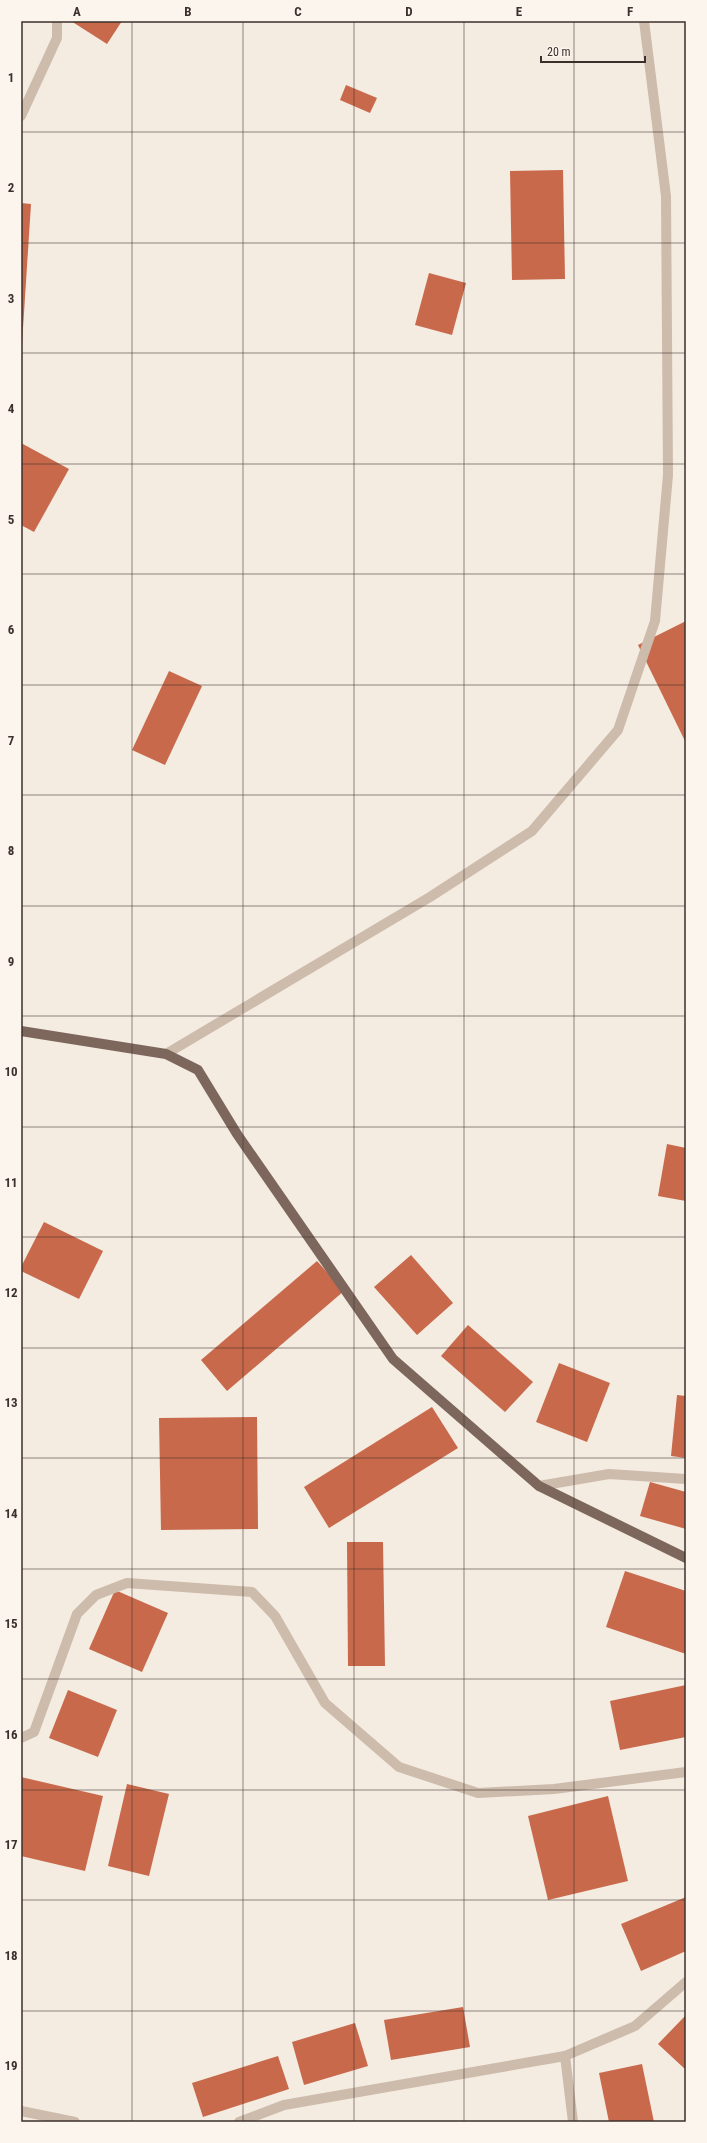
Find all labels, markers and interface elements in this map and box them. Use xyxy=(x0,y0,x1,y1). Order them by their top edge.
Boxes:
text: A xyxy=(73,4,81,19)
text: B xyxy=(184,4,192,19)
text: C xyxy=(294,4,302,19)
text: D xyxy=(405,4,413,19)
text: E xyxy=(516,4,523,19)
text: F xyxy=(627,4,633,19)
scale bar xyxy=(541,38,645,64)
text: 20 m xyxy=(547,45,571,59)
text: 1 xyxy=(8,70,14,85)
text: 2 xyxy=(8,180,15,195)
text: 3 xyxy=(8,291,14,306)
text: 4 xyxy=(8,401,15,416)
text: 5 xyxy=(8,512,15,527)
text: 6 xyxy=(8,622,15,637)
text: 7 xyxy=(8,733,15,748)
text: 8 xyxy=(8,843,14,858)
text: 9 xyxy=(8,954,14,969)
text: 10 xyxy=(4,1064,18,1079)
text: 11 xyxy=(4,1175,18,1190)
text: 12 xyxy=(4,1285,18,1300)
text: 13 xyxy=(4,1395,18,1410)
text: 14 xyxy=(4,1506,18,1521)
text: 15 xyxy=(4,1616,18,1631)
text: 16 xyxy=(4,1727,18,1742)
text: 17 xyxy=(4,1837,18,1852)
text: 18 xyxy=(4,1948,18,1963)
text: 19 xyxy=(4,2058,18,2073)

